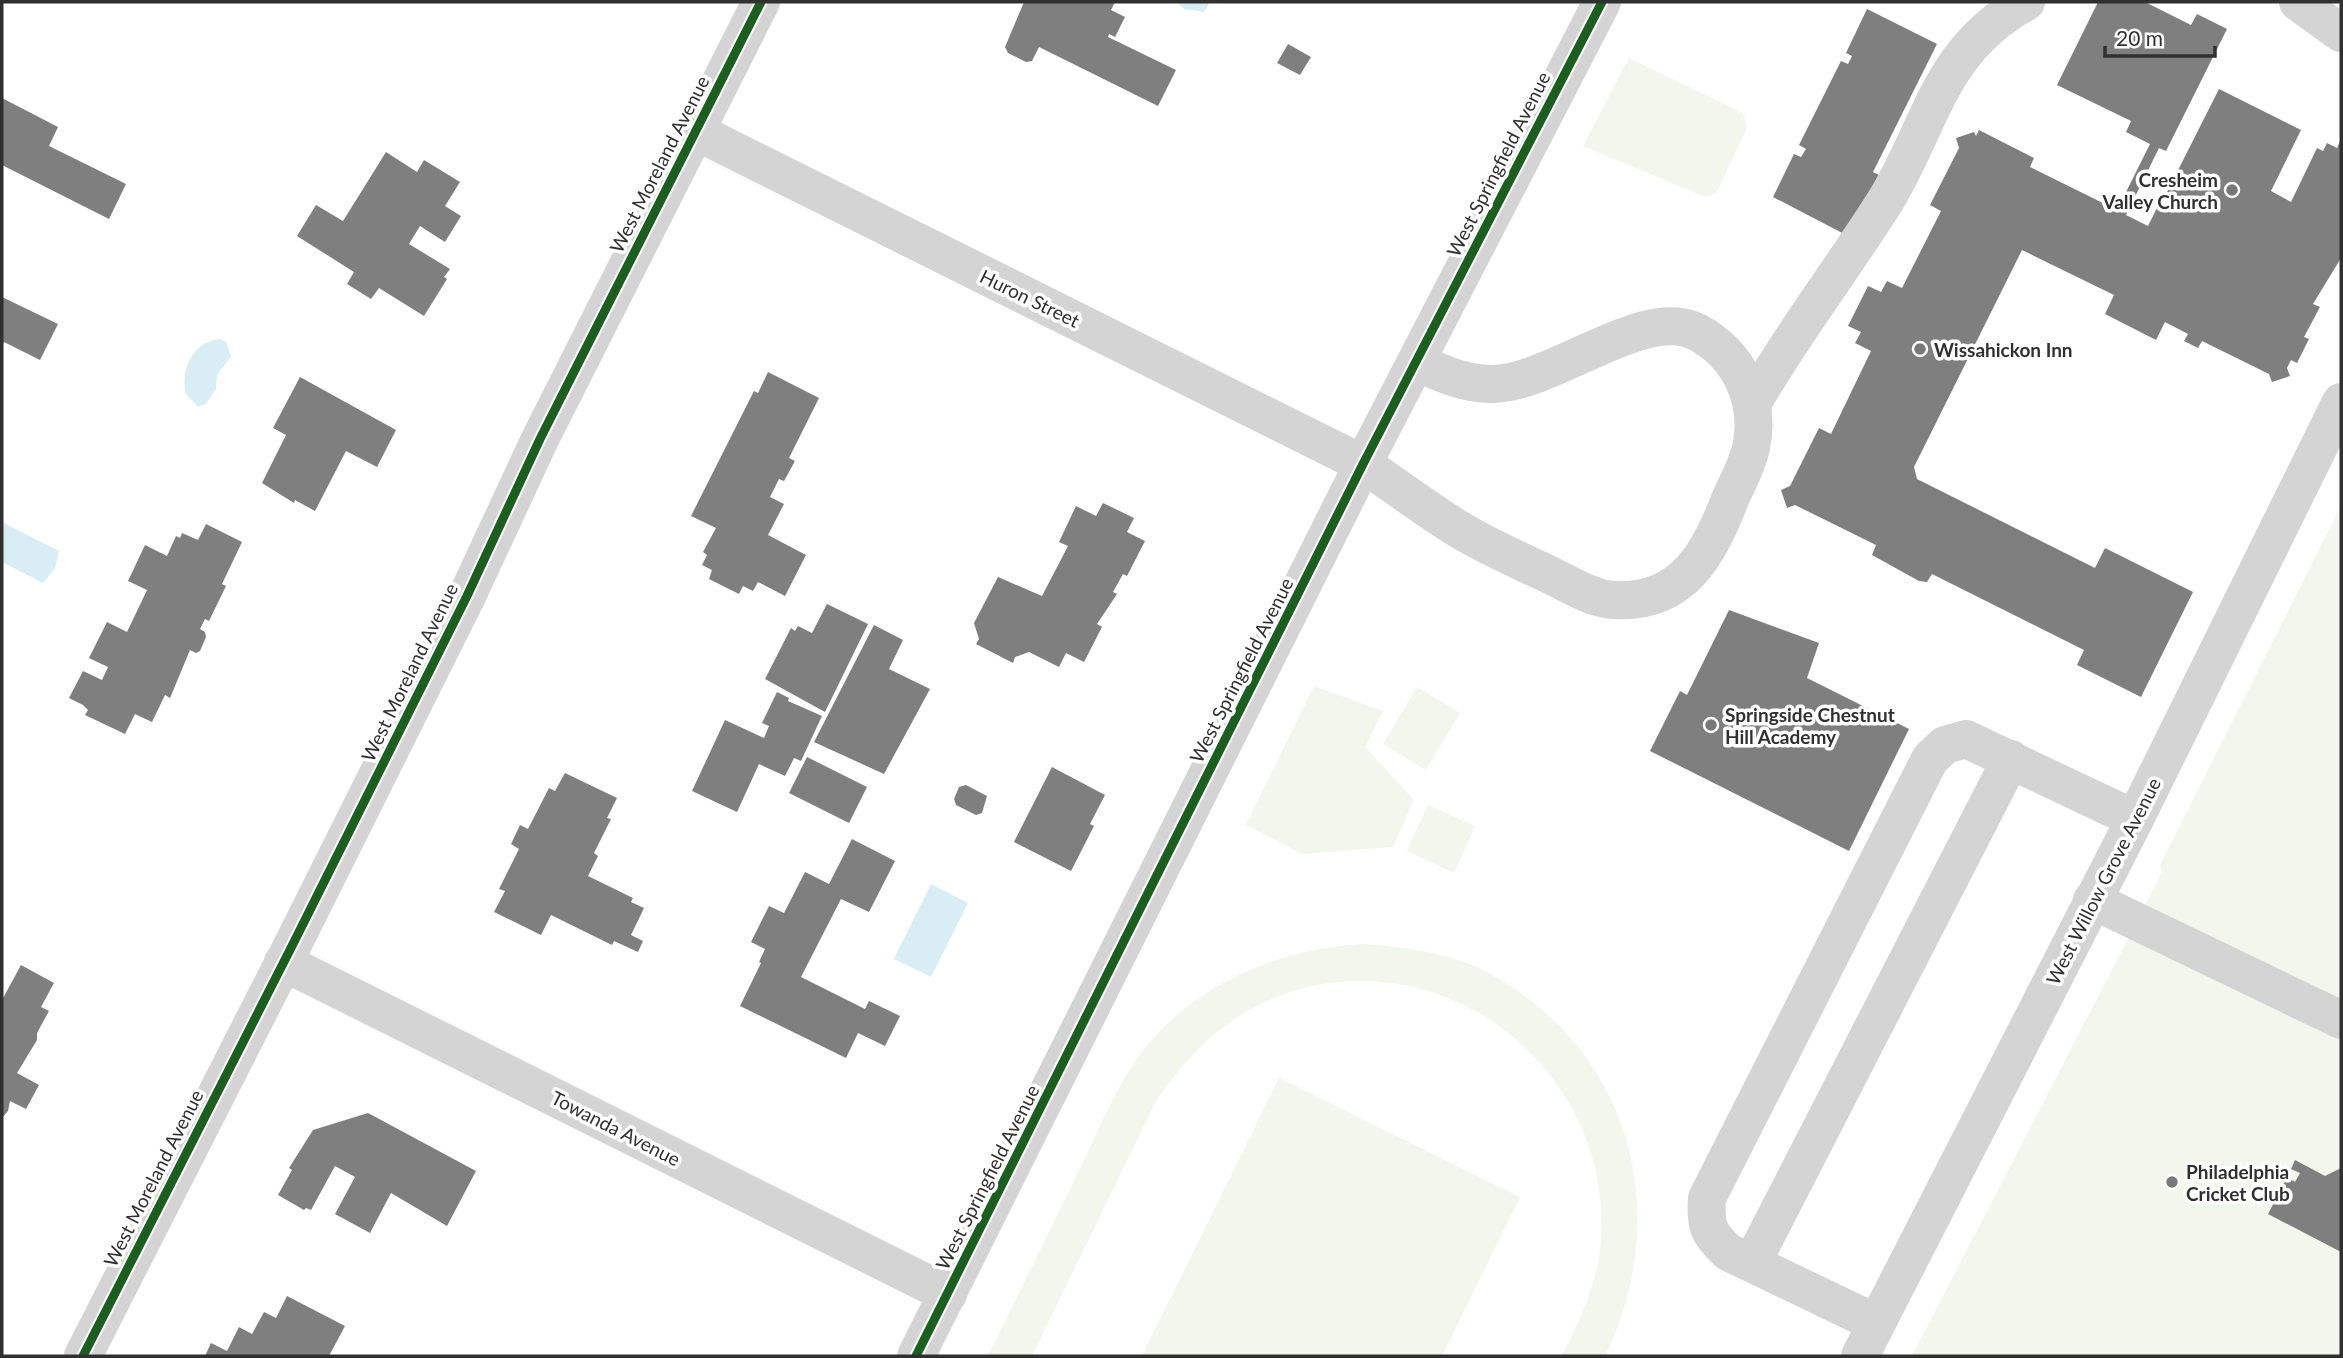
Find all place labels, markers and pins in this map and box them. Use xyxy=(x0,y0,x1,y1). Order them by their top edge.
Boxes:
place label: Cresheim Valley Church xyxy=(2101,168,2218,213)
marker: Cresheim Valley Church xyxy=(2224,182,2240,198)
place label: Wissahickon Inn xyxy=(1934,338,2073,361)
marker: Wissahickon Inn xyxy=(1912,341,1928,357)
place label: Springside Chestnut Hill Academy xyxy=(1725,703,1895,748)
marker: Springside Chestnut Hill Academy xyxy=(1703,717,1719,733)
place label: Philadelphia Cricket Club xyxy=(2186,1160,2290,1205)
marker: Philadelphia Cricket Club xyxy=(2164,1174,2180,1190)

